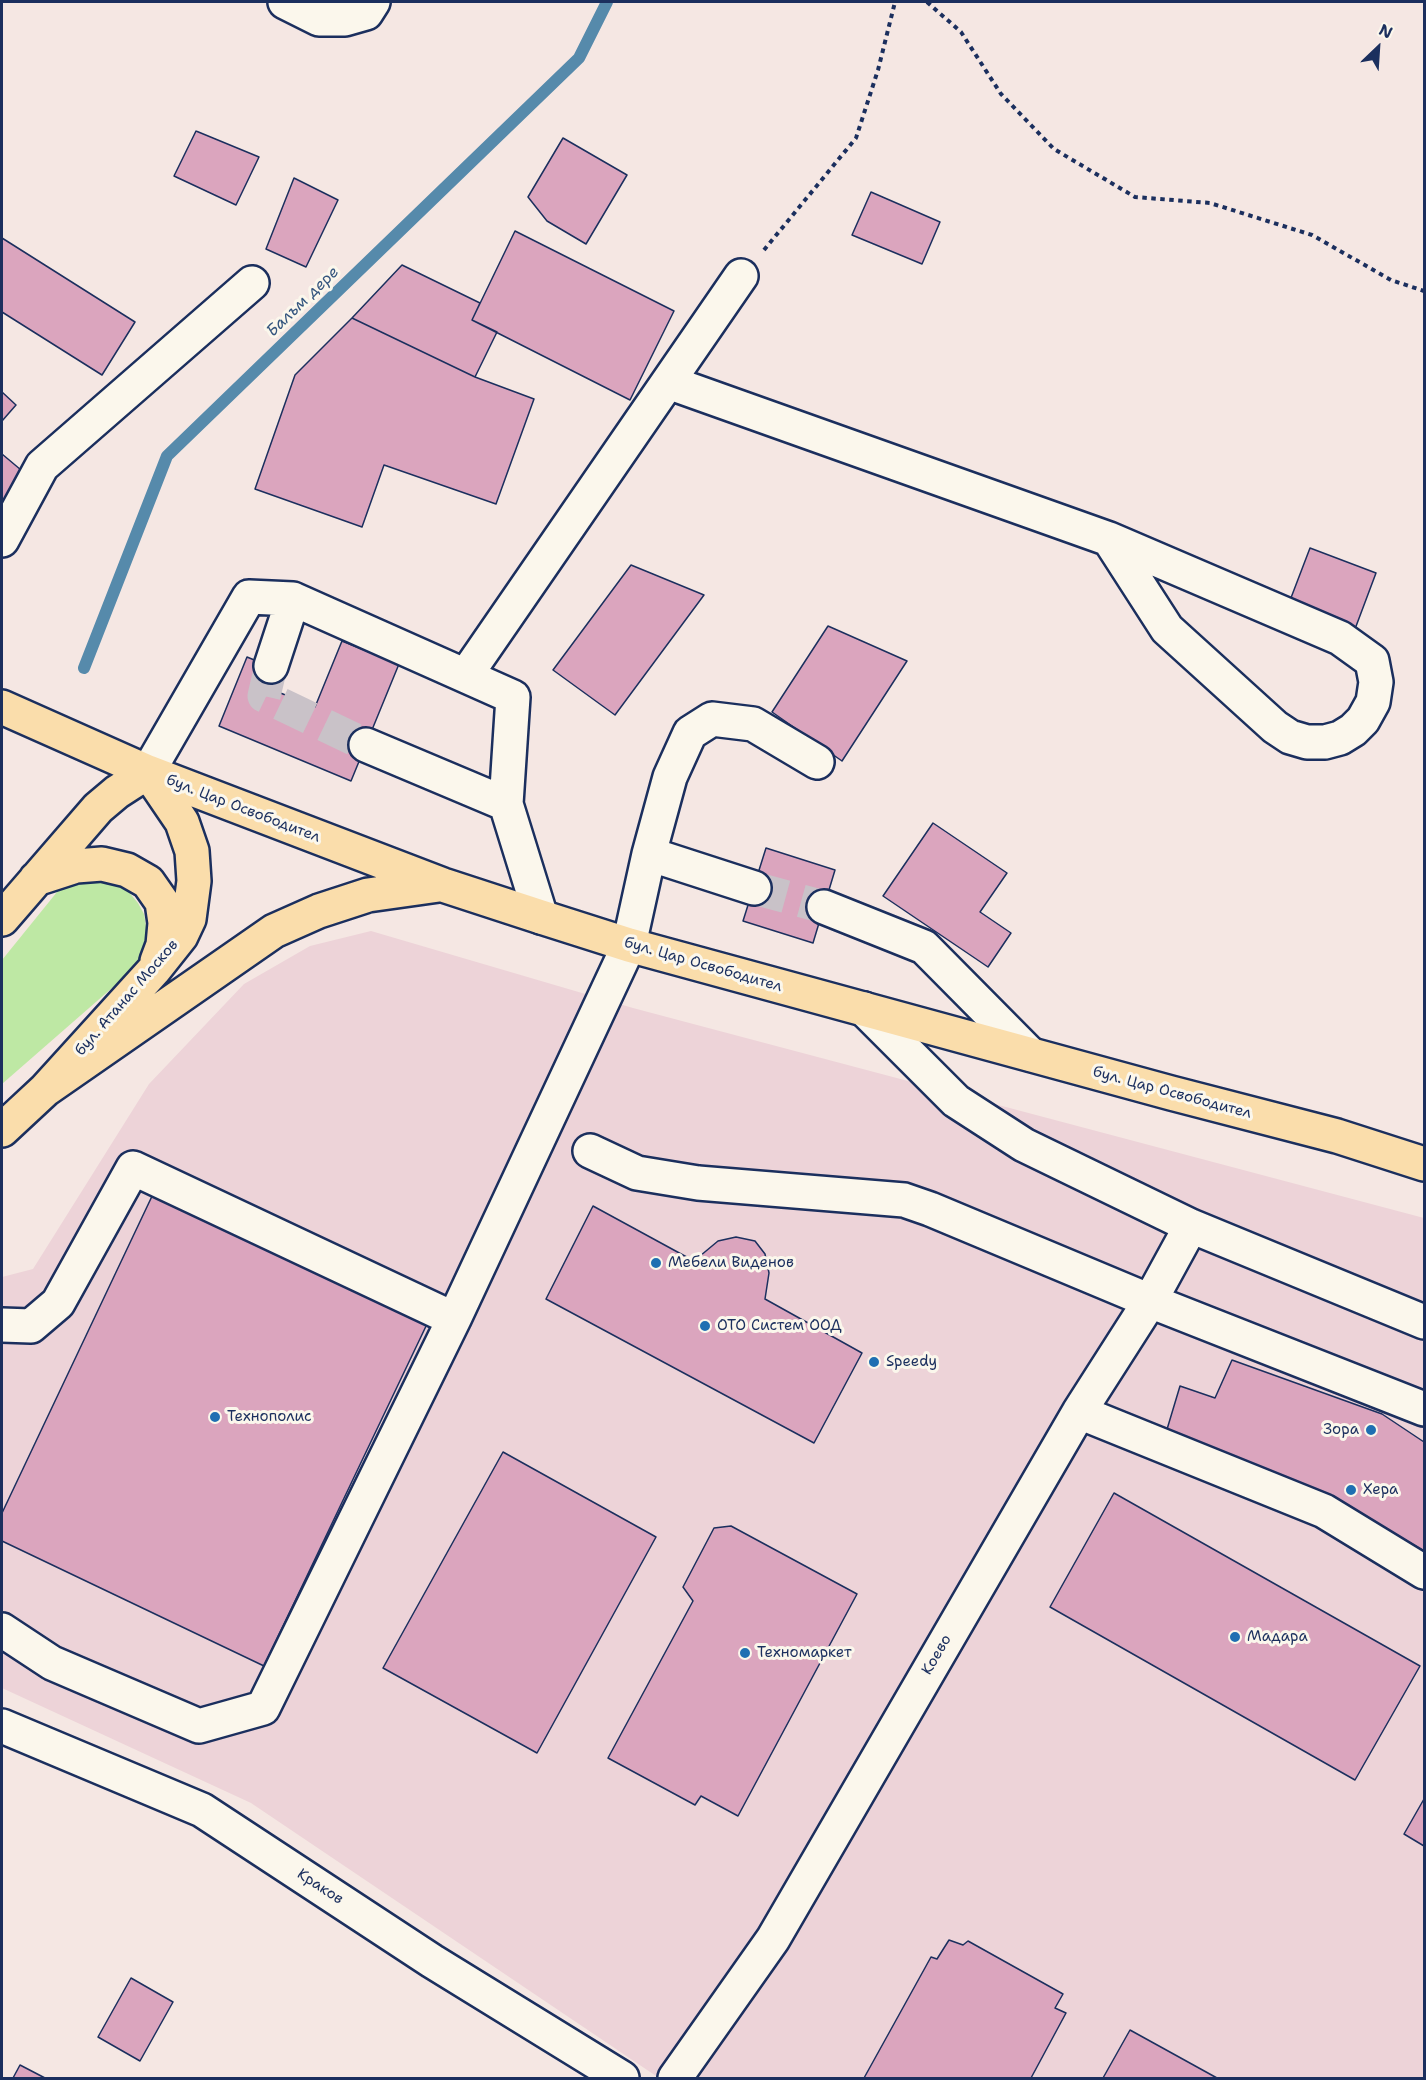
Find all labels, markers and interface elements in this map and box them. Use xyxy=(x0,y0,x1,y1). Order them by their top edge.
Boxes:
north arrow xyxy=(1348,18,1408,78)
text: N xyxy=(1376,19,1396,43)
water label: Балъм дере xyxy=(263,263,343,341)
street label: бул. Цар Освободител xyxy=(163,771,323,847)
street label: бул. Цар Освободител xyxy=(622,934,784,996)
street label: бул. Атанас Москов xyxy=(72,936,182,1060)
street label: бул. Цар Освободител xyxy=(1091,1063,1253,1123)
place label: Мебели Виденов xyxy=(668,1254,794,1272)
marker: Мебели Виденов xyxy=(649,1256,663,1270)
place label: ОТО Систем ООД xyxy=(717,1317,842,1335)
marker: ОТО Систем ООД xyxy=(698,1319,712,1333)
place label: Speedy xyxy=(886,1353,937,1371)
marker: Speedy xyxy=(867,1355,881,1369)
place label: Технополис xyxy=(227,1408,312,1426)
marker: Технополис xyxy=(208,1410,222,1424)
place label: Зора xyxy=(1323,1421,1359,1439)
marker: Зора xyxy=(1364,1423,1378,1437)
place label: Хера xyxy=(1363,1481,1398,1499)
marker: Хера xyxy=(1344,1483,1358,1497)
place label: Мадара xyxy=(1247,1628,1308,1646)
marker: Мадара xyxy=(1228,1630,1242,1644)
street label: Коево xyxy=(918,1632,956,1678)
place label: Техномаркет xyxy=(757,1644,852,1662)
marker: Техномаркет xyxy=(738,1646,752,1660)
street label: Краков xyxy=(293,1865,347,1909)

